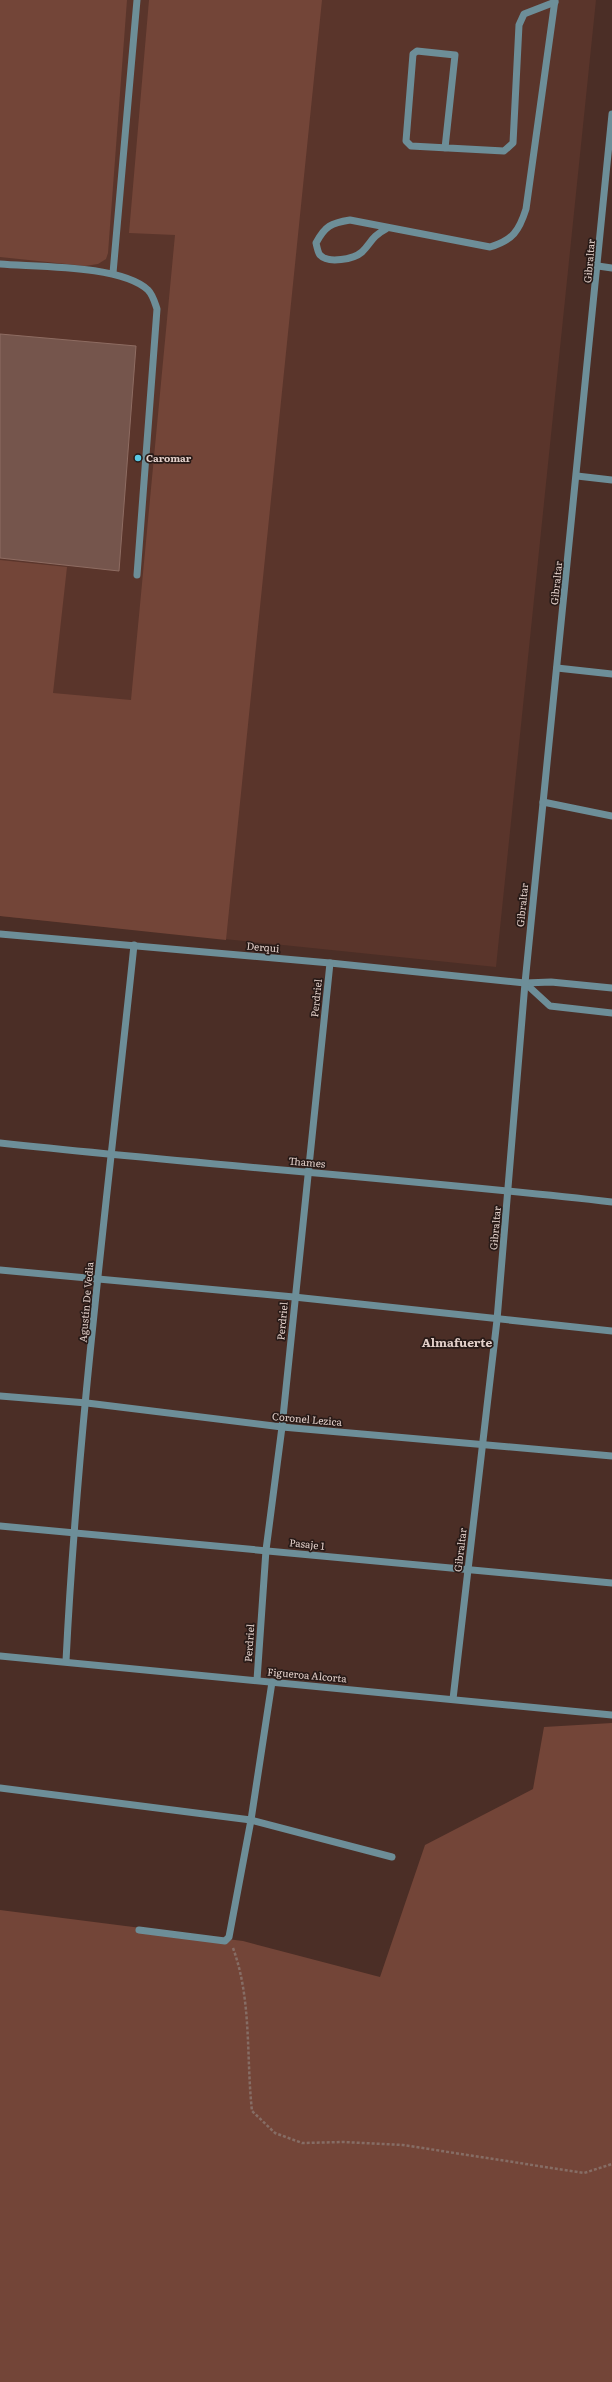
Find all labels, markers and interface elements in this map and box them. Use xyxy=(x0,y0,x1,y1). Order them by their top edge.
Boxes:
street label: Gibraltar xyxy=(579,238,598,284)
place label: Caromar xyxy=(146,450,192,465)
marker: Caromar xyxy=(133,453,143,463)
street label: Gibraltar xyxy=(546,560,565,606)
street label: Gibraltar xyxy=(512,882,531,928)
street label: Derqui xyxy=(246,938,281,955)
street label: Perdriel xyxy=(306,977,325,1018)
street label: Thames xyxy=(288,1152,327,1171)
street label: Gibraltar xyxy=(485,1205,504,1251)
street label: Agustín De Vedia xyxy=(75,1260,97,1343)
street label: Perdriel xyxy=(272,1301,291,1341)
district label: Almafuerte xyxy=(422,1333,493,1351)
street label: Coronel Lezica xyxy=(271,1408,343,1429)
street label: Gibraltar xyxy=(449,1527,470,1573)
street label: Pasaje 1 xyxy=(289,1534,325,1553)
street label: Perdriel xyxy=(240,1623,257,1663)
street label: Figueroa Alcorta xyxy=(267,1664,348,1685)

